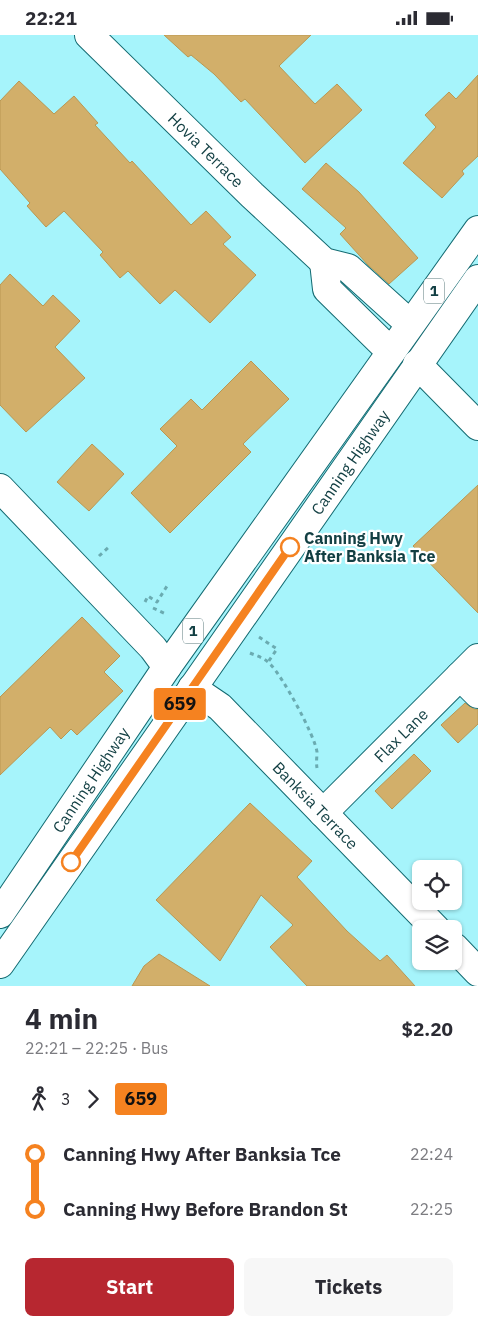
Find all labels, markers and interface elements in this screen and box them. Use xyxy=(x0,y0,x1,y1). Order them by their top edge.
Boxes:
text: 22:21 xyxy=(25,6,77,30)
street label: Hovia Terrace xyxy=(164,108,248,192)
road number: 1 xyxy=(424,279,444,303)
street label: Canning Highway xyxy=(307,406,394,518)
place label: Canning Hwy After Banksia Tce xyxy=(304,528,435,566)
marker: Canning Hwy After Banksia Tce xyxy=(280,537,300,557)
road number: 1 xyxy=(183,619,203,643)
line badge: 659 xyxy=(151,688,209,720)
text: 659 xyxy=(164,692,196,715)
street label: Flax Lane xyxy=(370,704,432,766)
street label: Canning Highway xyxy=(48,723,134,837)
street label: Banksia Terrace xyxy=(269,757,363,853)
unlabelled marker xyxy=(61,852,81,872)
map controls xyxy=(412,860,462,970)
button: locate xyxy=(412,860,462,910)
button: layers xyxy=(412,920,462,970)
text: 4 min xyxy=(25,1000,98,1037)
text: $2.20 xyxy=(401,1017,453,1041)
text: 22:21 – 22:25 · Bus xyxy=(25,1038,168,1058)
icon: walk xyxy=(25,1085,53,1113)
icon: forward xyxy=(79,1085,107,1113)
text: 659 xyxy=(125,1087,157,1110)
text: 3 xyxy=(61,1089,71,1109)
text: Canning Hwy After Banksia Tce xyxy=(63,1142,341,1166)
text: 22:24 xyxy=(410,1144,453,1164)
text: Canning Hwy Before Brandon St xyxy=(63,1197,348,1221)
text: 22:25 xyxy=(410,1199,453,1219)
button: Start xyxy=(25,1258,234,1316)
button: Tickets xyxy=(244,1258,453,1316)

